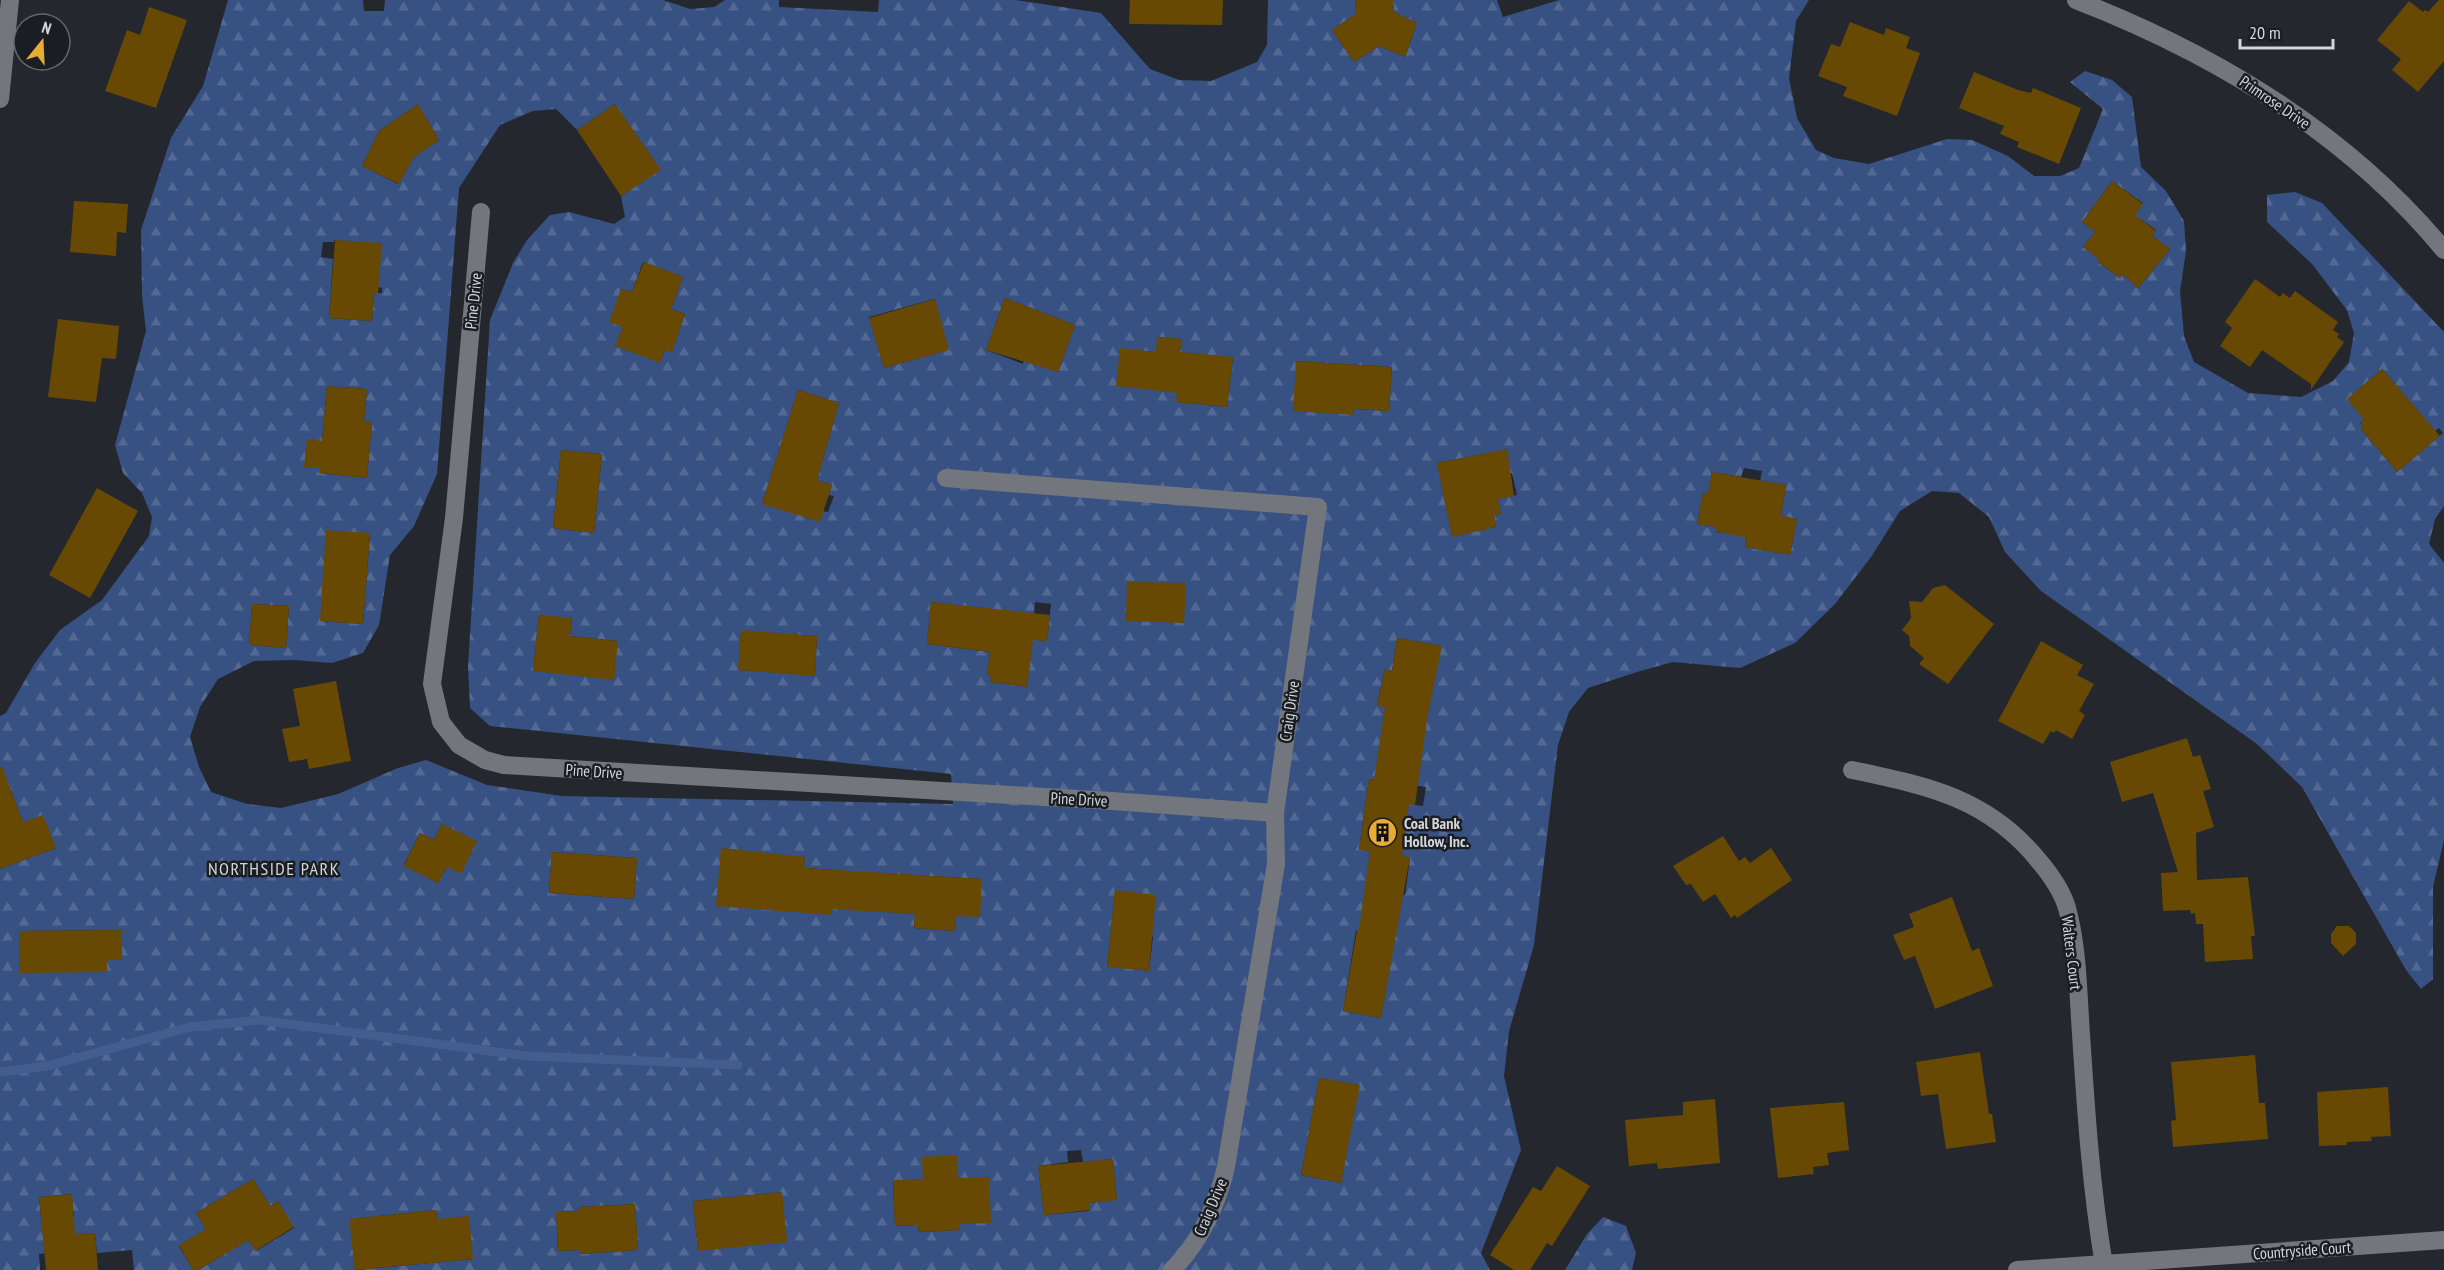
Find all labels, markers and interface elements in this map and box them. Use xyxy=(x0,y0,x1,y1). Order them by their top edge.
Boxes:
north arrow xyxy=(12,12,72,72)
scale bar xyxy=(2240,12,2333,50)
text: N xyxy=(39,17,54,39)
text: 20 m xyxy=(2249,21,2281,44)
street label: Primrose Drive xyxy=(2236,71,2314,133)
street label: Pine Drive xyxy=(460,272,486,330)
street label: Craig Drive xyxy=(1275,680,1303,742)
street label: Pine Drive xyxy=(565,759,623,783)
street label: Pine Drive xyxy=(1050,788,1108,810)
place label: Coal Bank Hollow, Inc. xyxy=(1404,813,1469,851)
building icon: Coal Bank Hollow, Inc. xyxy=(1367,816,1399,848)
district label: NORTHSIDE PARK xyxy=(208,857,340,880)
street label: Walters Court xyxy=(2058,915,2087,992)
street label: Craig Drive xyxy=(1189,1175,1231,1239)
street label: Countryside Court xyxy=(2252,1237,2352,1263)

